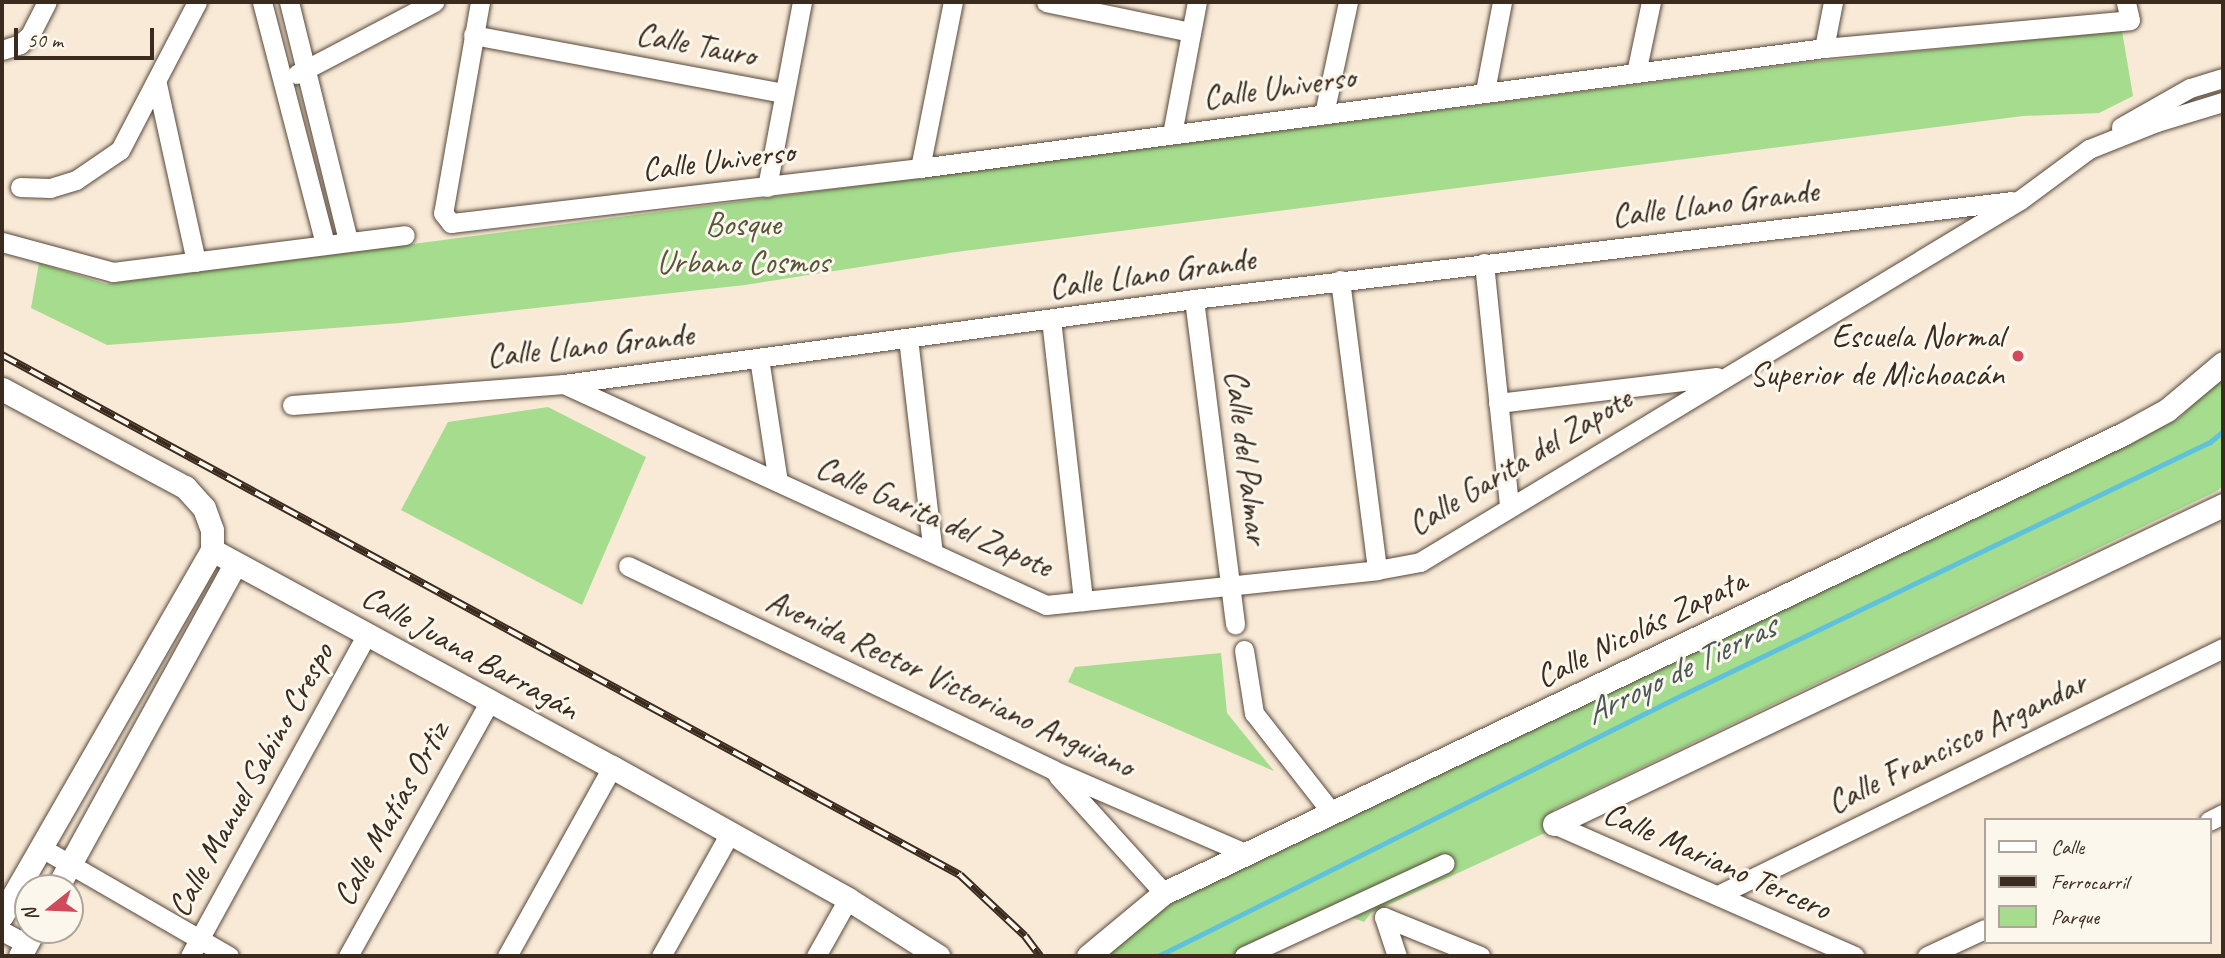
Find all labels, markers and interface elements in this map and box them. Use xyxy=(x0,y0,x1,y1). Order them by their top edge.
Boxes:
scale bar xyxy=(18,14,158,58)
street label: Calle Tauro xyxy=(632,14,760,76)
text: 50 m xyxy=(27,27,63,53)
street label: Calle Universo xyxy=(1200,58,1358,118)
street label: Calle Universo xyxy=(640,132,796,190)
street label: Calle Llano Grande xyxy=(1609,172,1821,236)
park label: Bosque Urbano Cosmos xyxy=(657,205,829,283)
street label: Calle Llano Grande xyxy=(1046,240,1258,308)
street label: Calle Llano Grande xyxy=(484,315,696,377)
place label: Escuela Normal Superior de Michoacán xyxy=(1748,317,2004,395)
marker: Escuela Normal Superior de Michoacán xyxy=(2010,348,2026,364)
street label: Calle del Palmar xyxy=(1216,367,1276,547)
street label: Calle Garita del Zapote xyxy=(1401,379,1639,545)
street label: Calle Garita del Zapote xyxy=(810,447,1058,587)
street label: Calle Nicolás Zapata xyxy=(1529,561,1753,697)
street label: Calle Juana Barragán xyxy=(355,577,585,729)
street label: Avenida Rector Victoriano Anguiano xyxy=(760,581,1140,787)
water label: Arroyo de Tierras xyxy=(1578,606,1782,734)
street label: Calle Manuel Sabino Crespo xyxy=(159,636,343,924)
street label: Calle Francisco Argandar xyxy=(1821,663,2093,823)
street label: Calle Matías Ortiz xyxy=(324,715,458,913)
street label: Calle Mariano Tercero xyxy=(1597,793,1837,929)
legend xyxy=(1983,818,2211,944)
text: Calle xyxy=(2051,834,2084,860)
text: Ferrocarril xyxy=(2051,869,2129,895)
north arrow xyxy=(14,874,84,944)
text: Parque xyxy=(2051,904,2099,930)
text: N xyxy=(18,906,44,924)

